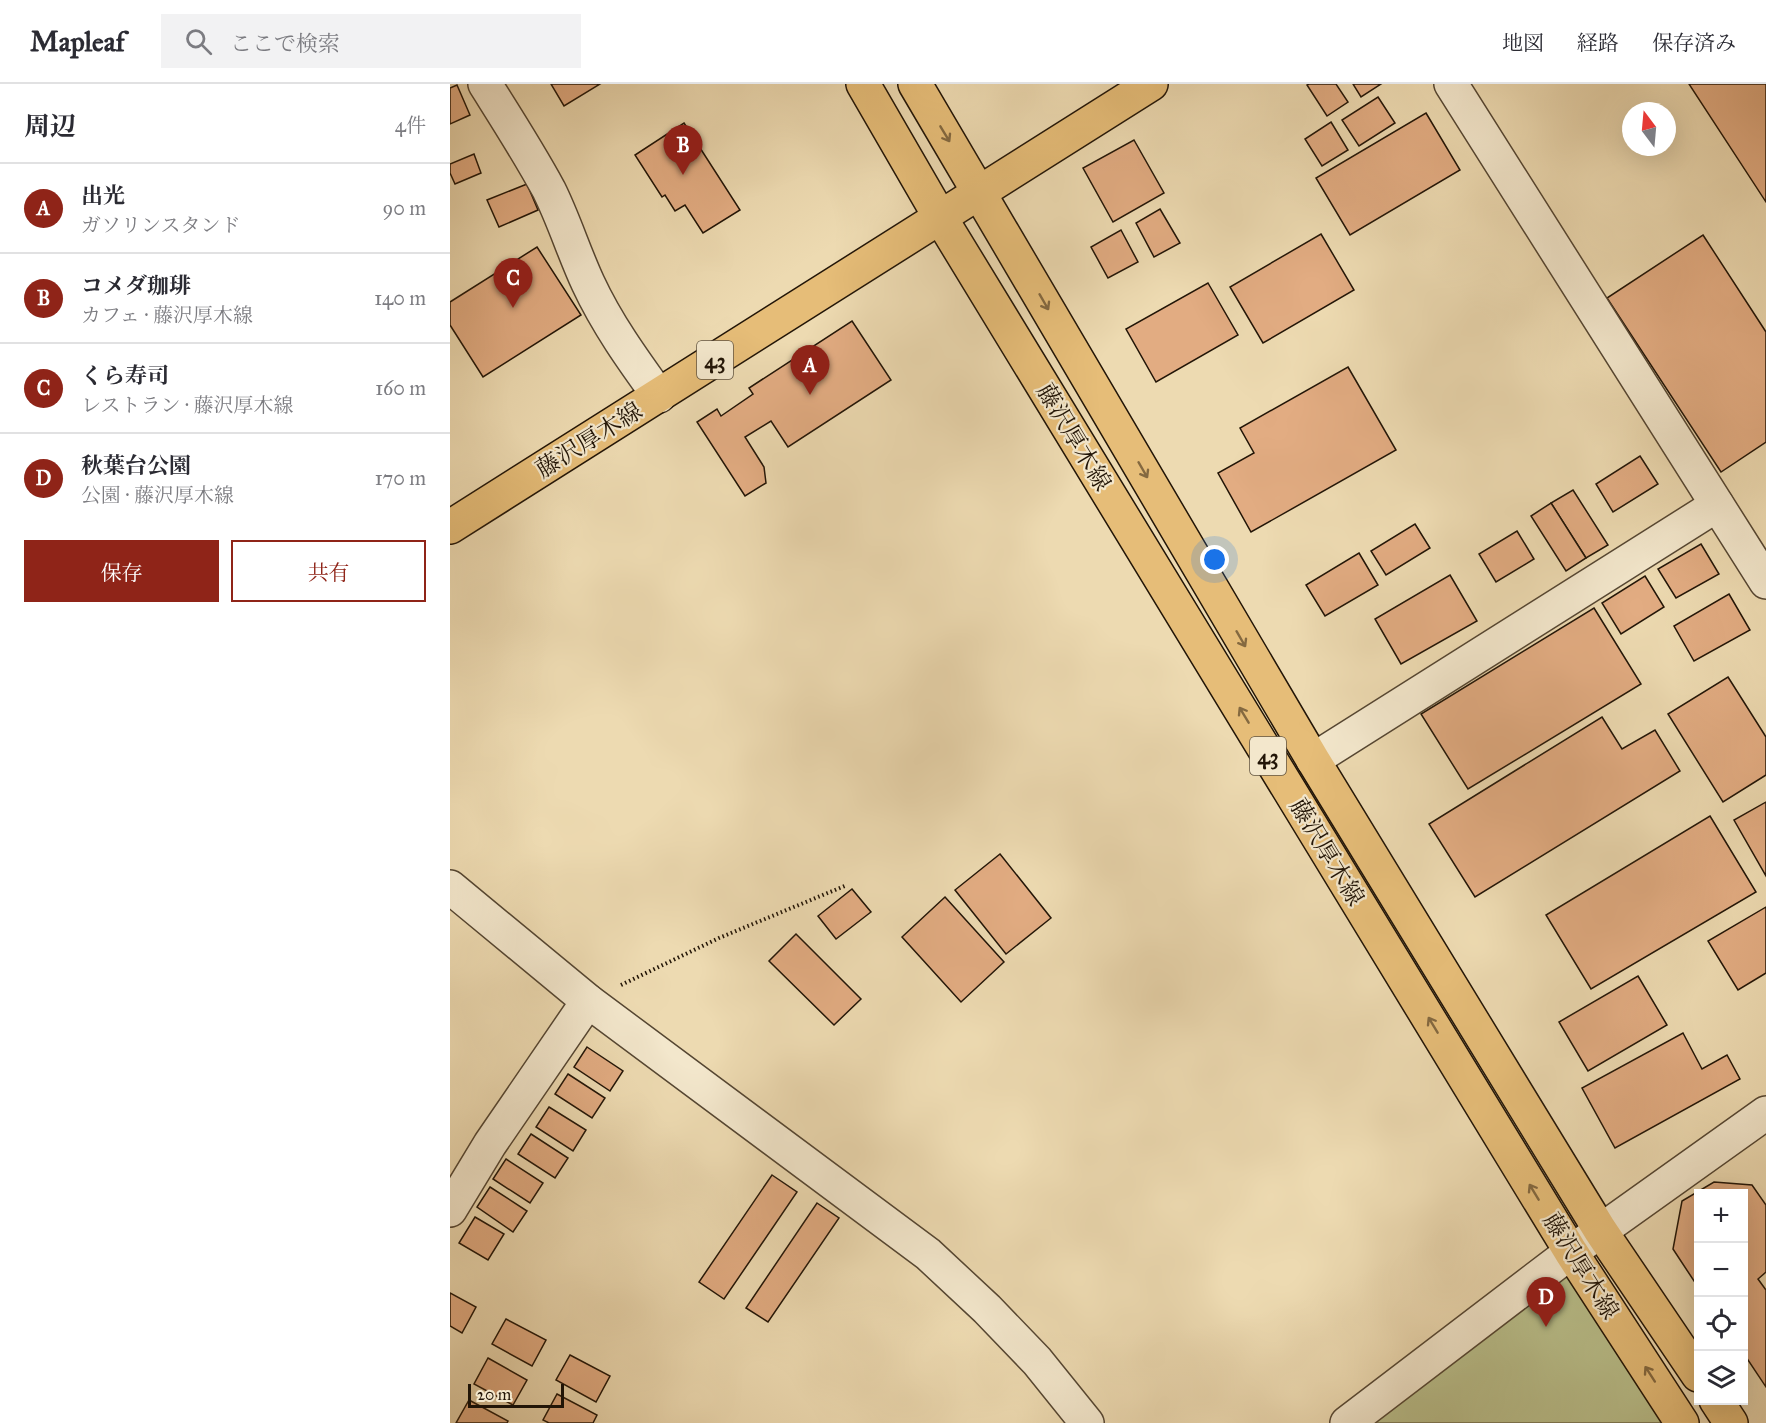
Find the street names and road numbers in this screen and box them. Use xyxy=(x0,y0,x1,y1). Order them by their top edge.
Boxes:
road number: 43 xyxy=(697,341,733,379)
street label: 藤沢厚木線 xyxy=(1030,378,1118,496)
street label: 藤沢厚木線 xyxy=(530,395,648,485)
road number: 43 xyxy=(1250,737,1286,775)
street label: 藤沢厚木線 xyxy=(1283,793,1371,911)
street label: 藤沢厚木線 xyxy=(1536,1207,1626,1325)

